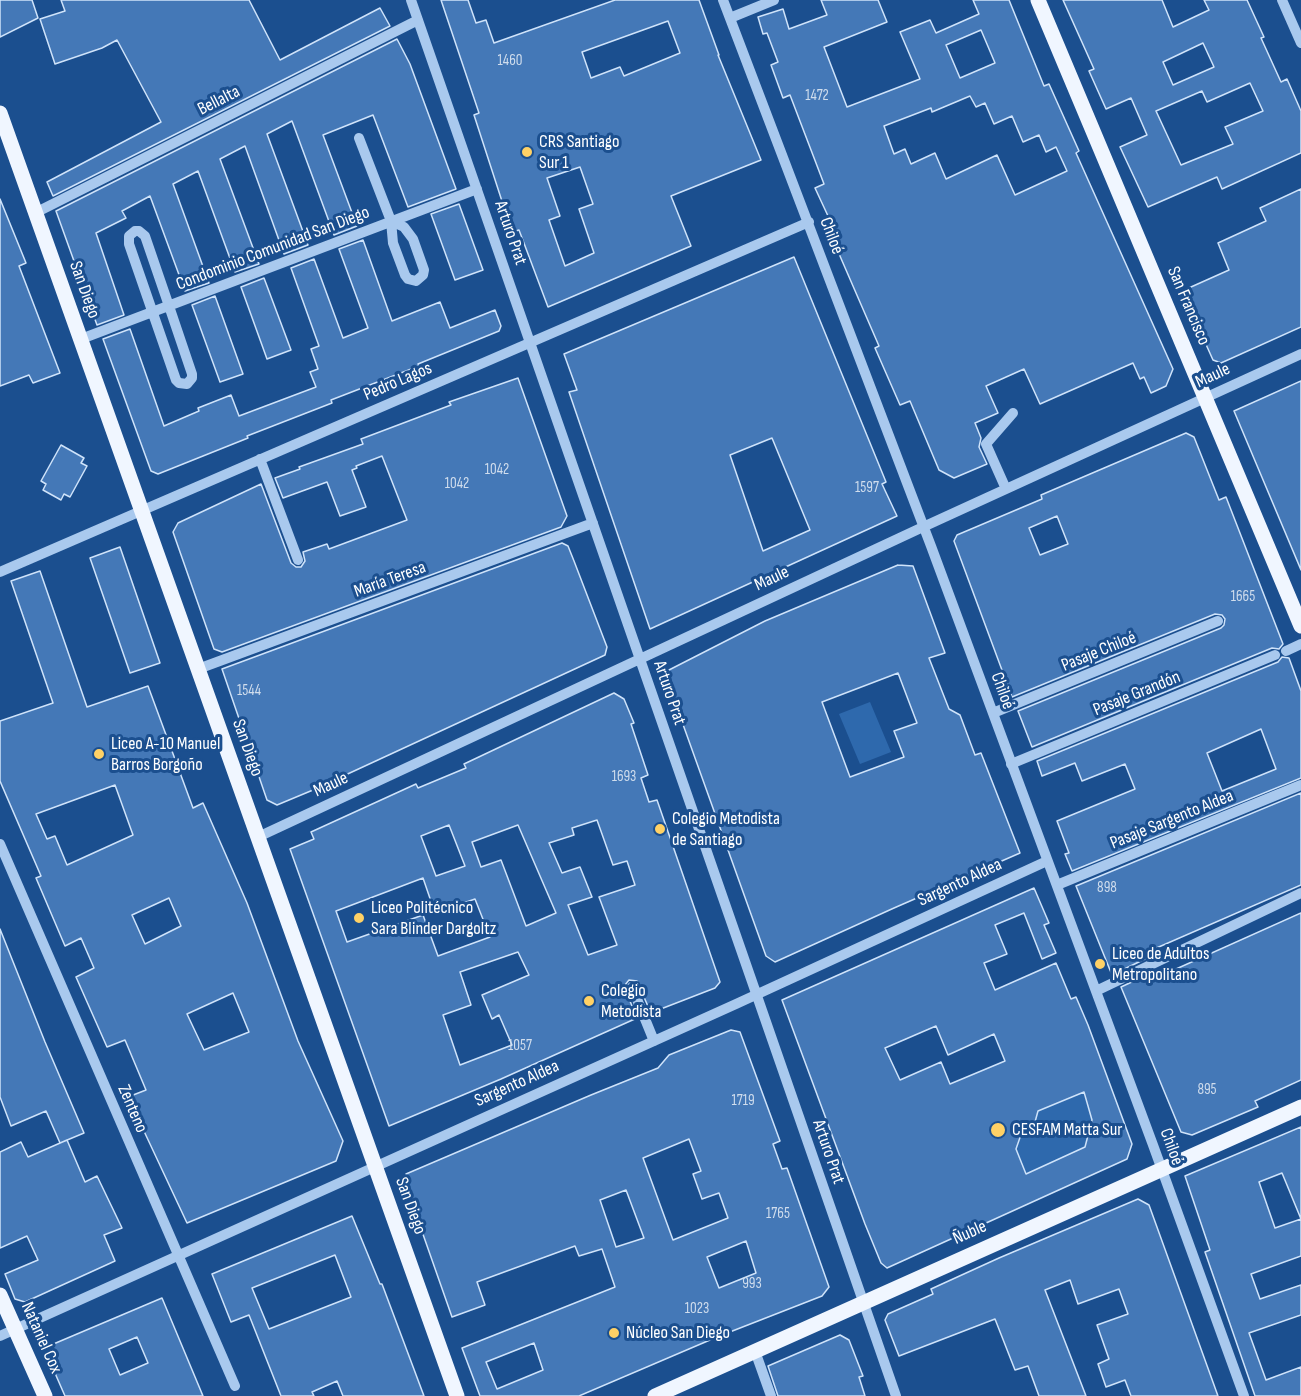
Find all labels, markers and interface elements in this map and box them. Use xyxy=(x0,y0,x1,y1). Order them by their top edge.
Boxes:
house number: 1460 xyxy=(498,52,522,70)
street label: Bellalta xyxy=(194,81,244,121)
house number: 1472 xyxy=(805,87,829,105)
place label: CRS Santiago Sur 1 xyxy=(539,131,619,174)
marker: CRS Santiago Sur 1 xyxy=(520,145,534,159)
street label: Arturo Prat xyxy=(489,198,531,268)
street label: Condominio Comunidad San Diego xyxy=(173,202,373,296)
street label: Chiloé xyxy=(814,214,848,258)
street label: San Diego xyxy=(64,258,104,322)
street label: San Francisco xyxy=(1162,264,1214,348)
street label: Pedro Lagos xyxy=(361,358,435,406)
street label: Maule xyxy=(1192,359,1234,393)
house number: 1042 xyxy=(485,461,509,479)
house number: 1042 xyxy=(445,475,469,493)
house number: 1597 xyxy=(855,479,879,497)
street label: María Teresa xyxy=(351,557,429,603)
street label: Maule xyxy=(751,562,793,596)
house number: 1665 xyxy=(1231,588,1255,606)
street label: Pasaje Chiloé xyxy=(1058,627,1140,677)
street label: Arturo Prat xyxy=(648,658,690,728)
street label: Pasaje Grandón xyxy=(1090,667,1184,721)
street label: Chiloé xyxy=(985,670,1019,712)
house number: 1544 xyxy=(237,682,261,700)
street label: San Diego xyxy=(227,716,267,780)
place label: Liceo A-10 Manuel Barros Borgoño xyxy=(111,733,220,776)
marker: Liceo A-10 Manuel Barros Borgoño xyxy=(92,747,106,761)
street label: Maule xyxy=(310,768,352,802)
house number: 1693 xyxy=(612,768,636,786)
street label: Pasaje Sargento Aldea xyxy=(1107,785,1237,855)
place label: Colegio Metodista de Santiago xyxy=(672,808,780,850)
marker: Colegio Metodista de Santiago xyxy=(653,822,667,836)
street label: Sargento Aldea xyxy=(915,854,1005,912)
house number: 898 xyxy=(1097,879,1117,897)
place label: Liceo Politécnico Sara Blinder Dargoltz xyxy=(371,897,496,940)
marker: Liceo Politécnico Sara Blinder Dargoltz xyxy=(352,911,366,925)
place label: Liceo de Adultos Metropolitano xyxy=(1112,943,1209,986)
marker: Liceo de Adultos Metropolitano xyxy=(1093,957,1107,971)
place label: Colegio Metodista xyxy=(601,980,661,1022)
marker: Colegio Metodista xyxy=(582,994,596,1008)
house number: 1057 xyxy=(508,1037,532,1055)
street label: Sargento Aldea xyxy=(471,1056,563,1112)
house number: 895 xyxy=(1197,1081,1217,1099)
street label: Zenteno xyxy=(112,1082,152,1136)
house number: 1719 xyxy=(731,1092,755,1110)
street label: Arturo Prat xyxy=(807,1117,849,1187)
place label: CESFAM Matta Sur xyxy=(1012,1119,1123,1141)
marker: CESFAM Matta Sur xyxy=(989,1121,1007,1139)
street label: Chiloé xyxy=(1154,1126,1188,1168)
street label: San Diego xyxy=(390,1174,430,1238)
house number: 1765 xyxy=(766,1205,790,1223)
street label: Ñuble xyxy=(950,1216,990,1250)
house number: 993 xyxy=(742,1275,762,1293)
street label: Nataniel Cox xyxy=(16,1299,66,1377)
house number: 1023 xyxy=(685,1300,709,1318)
place label: Núcleo San Diego xyxy=(626,1322,730,1344)
marker: Núcleo San Diego xyxy=(607,1326,621,1340)

